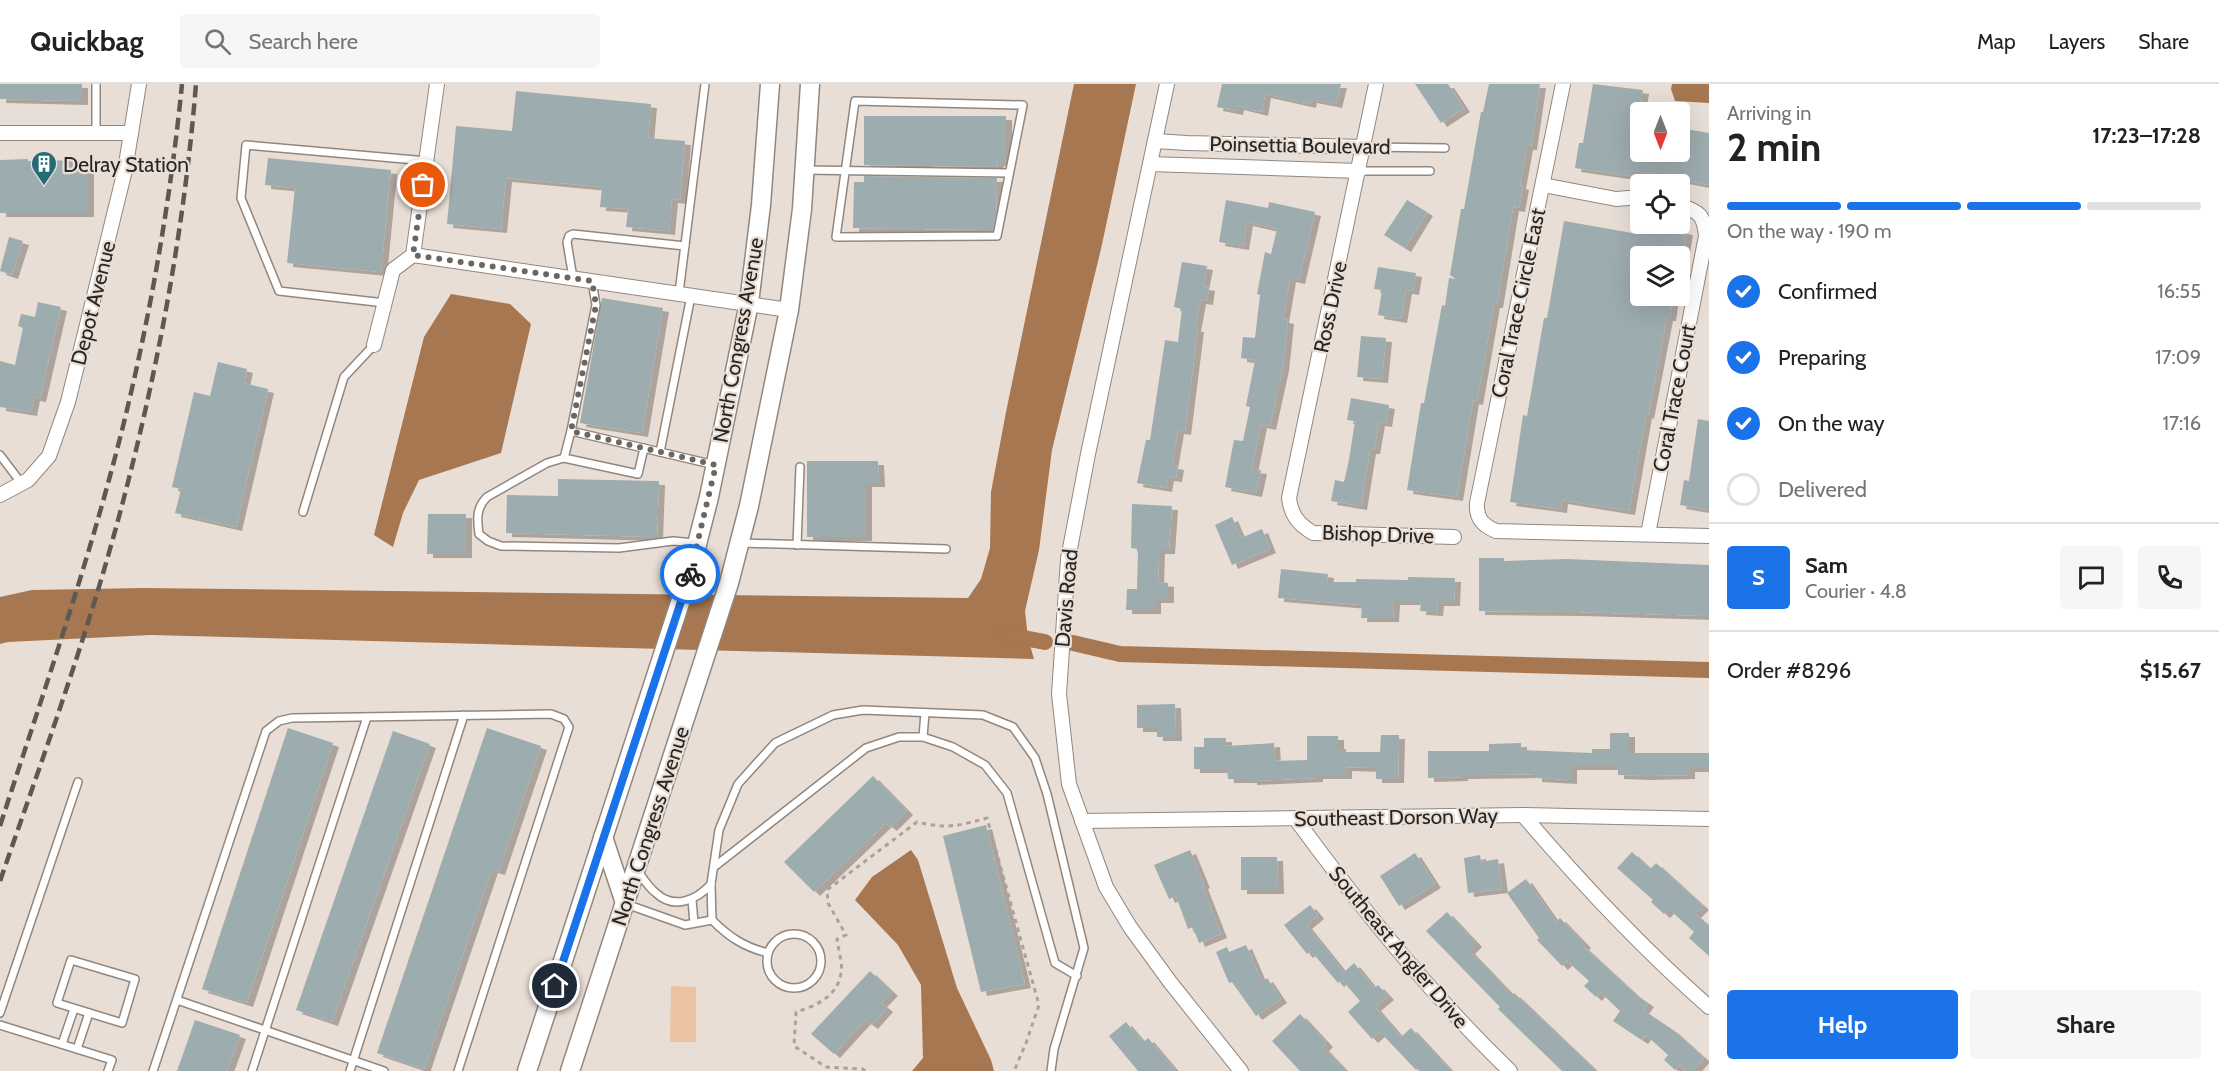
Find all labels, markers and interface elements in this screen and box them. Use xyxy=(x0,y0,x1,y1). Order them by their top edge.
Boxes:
search box xyxy=(180,14,600,68)
text: Quickbag xyxy=(30,24,144,58)
icon: search xyxy=(201,25,234,58)
text: Search here xyxy=(249,28,358,55)
text: Map xyxy=(1977,29,2016,54)
text: Layers xyxy=(2049,29,2105,54)
text: Share xyxy=(2138,29,2189,54)
text: Arriving in xyxy=(1727,101,1811,125)
north arrow xyxy=(1630,102,1690,162)
map controls xyxy=(1630,102,1690,306)
text: 17:23–17:28 xyxy=(2092,122,2201,149)
text: 2 min xyxy=(1727,123,1821,171)
street label: Poinsettia Boulevard xyxy=(1209,131,1391,159)
building icon: Delray Station xyxy=(29,149,59,187)
place label: Delray Station xyxy=(63,152,189,177)
pin xyxy=(397,159,448,210)
icon: bag xyxy=(406,168,439,201)
button: locate xyxy=(1630,174,1690,234)
street label: Coral Trace Circle East xyxy=(1486,206,1550,400)
text: On the way · 190 m xyxy=(1727,219,1892,243)
street label: North Congress Avenue xyxy=(708,235,768,445)
street label: Depot Avenue xyxy=(65,238,121,368)
button: layers xyxy=(1630,246,1690,306)
street label: Ross Drive xyxy=(1308,259,1352,355)
icon: check xyxy=(1727,275,1760,308)
text: Confirmed xyxy=(1778,278,1877,305)
text: 16:55 xyxy=(2157,279,2201,303)
street label: Coral Trace Court xyxy=(1647,322,1701,474)
icon: check xyxy=(1727,341,1760,374)
text: Preparing xyxy=(1778,344,1866,371)
text: 17:09 xyxy=(2155,345,2201,369)
icon: check xyxy=(1727,407,1760,440)
text: On the way xyxy=(1778,410,1885,437)
text: 17:16 xyxy=(2162,411,2201,435)
text: Delivered xyxy=(1778,476,1867,503)
street label: Bishop Drive xyxy=(1322,520,1435,548)
courier xyxy=(660,544,720,604)
button: chat xyxy=(2060,546,2123,609)
button: phone xyxy=(2138,546,2201,609)
street label: Davis Road xyxy=(1049,548,1083,648)
text: Sam xyxy=(1805,552,1848,579)
icon: bike xyxy=(674,558,707,591)
text: S xyxy=(1752,564,1765,591)
text: Courier · 4.8 xyxy=(1805,579,1907,603)
text: Order #8296 xyxy=(1727,657,1851,684)
text: $15.67 xyxy=(2140,657,2201,684)
street label: North Congress Avenue xyxy=(606,723,694,929)
street label: Southeast Dorson Way xyxy=(1294,803,1499,831)
street label: Southeast Angler Drive xyxy=(1324,861,1474,1033)
pin xyxy=(529,960,580,1011)
icon: home xyxy=(538,969,571,1002)
button: Help xyxy=(1727,990,1958,1059)
button: Share xyxy=(1970,990,2201,1059)

